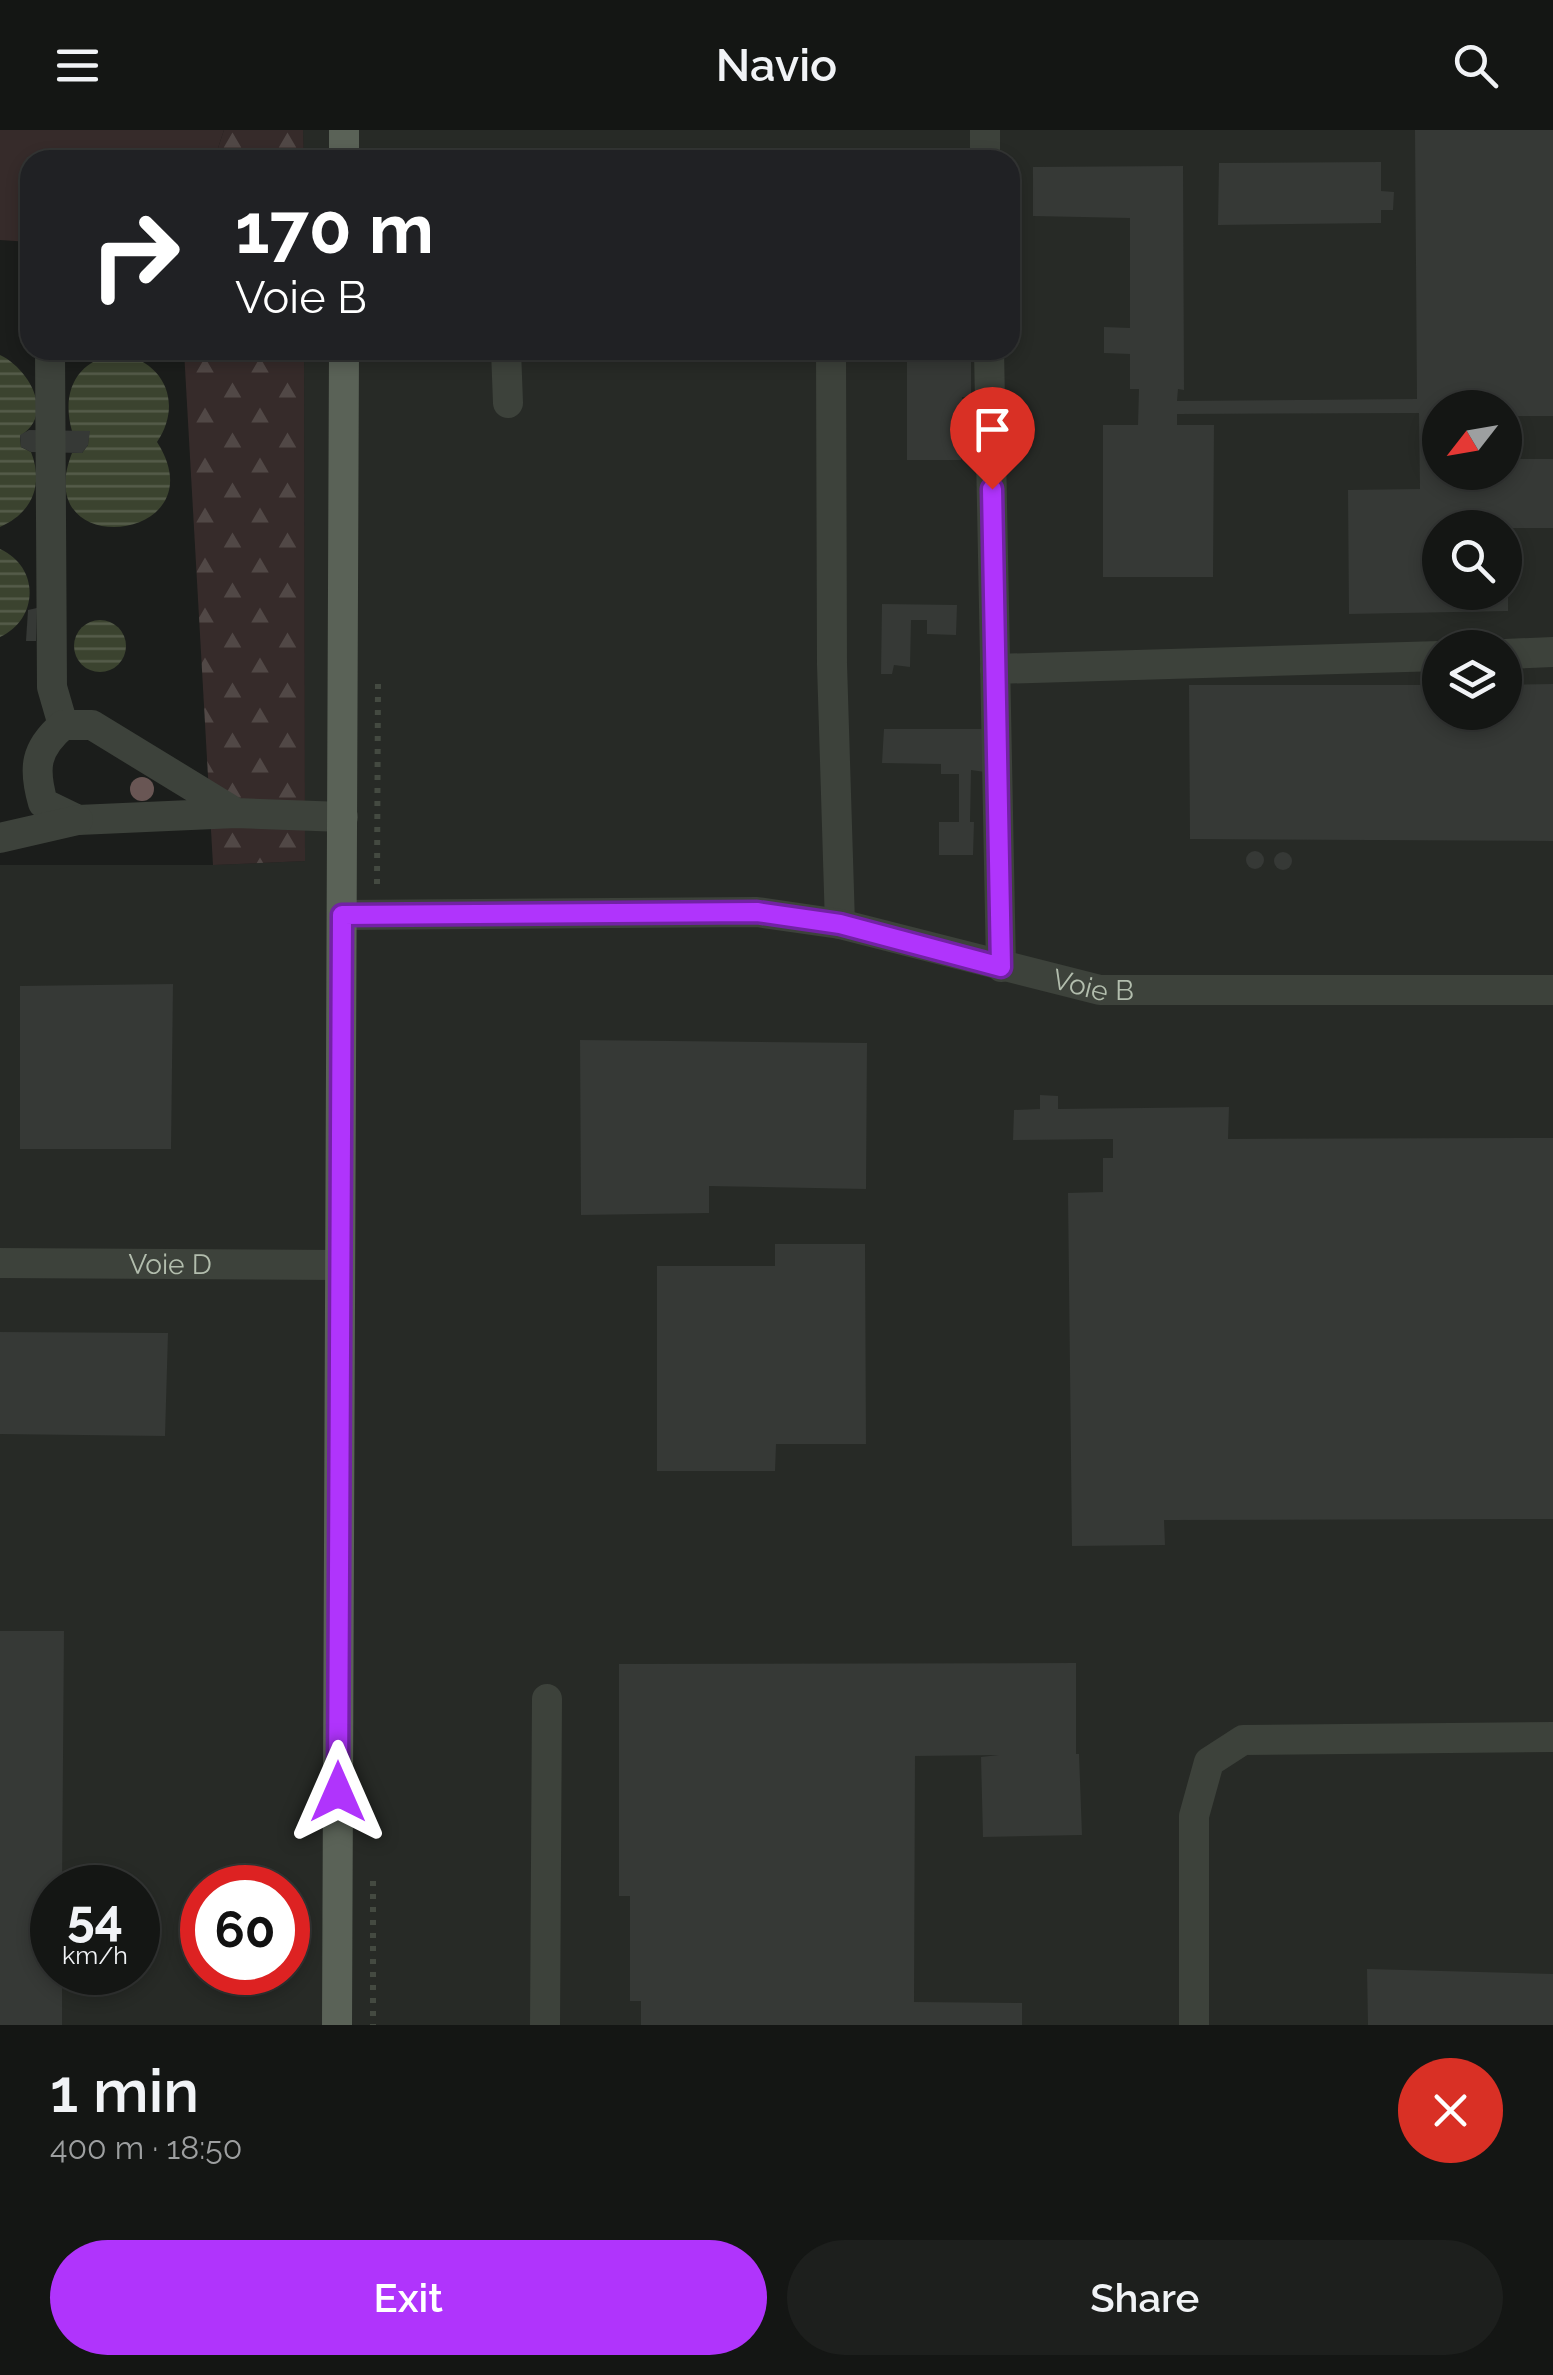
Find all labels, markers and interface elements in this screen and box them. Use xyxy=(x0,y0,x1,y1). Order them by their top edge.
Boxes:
icon: menu xyxy=(50,38,105,93)
icon: search xyxy=(1448,38,1503,93)
text: Navio xyxy=(716,39,837,92)
text: 170 m xyxy=(235,187,434,269)
icon: right xyxy=(70,190,200,320)
text: Voie B xyxy=(235,271,367,324)
pin xyxy=(950,387,1035,490)
north arrow xyxy=(1422,390,1522,490)
map controls xyxy=(1422,390,1522,730)
icon: arrive xyxy=(965,402,1020,457)
button: search xyxy=(1422,510,1522,610)
button: layers xyxy=(1422,630,1522,730)
street label: Voie B xyxy=(1049,962,1134,1008)
street label: Voie D xyxy=(128,1247,212,1281)
position arrow xyxy=(286,1740,390,1844)
speed limit sign: 60 xyxy=(180,1865,310,1995)
text: 54 xyxy=(67,1888,123,1947)
text: km/h xyxy=(62,1940,128,1970)
text: 1 min xyxy=(50,2056,199,2126)
button: close xyxy=(1398,2058,1503,2163)
text: 400 m · 18:50 xyxy=(50,2129,242,2166)
button: Exit xyxy=(50,2240,767,2355)
button: Share xyxy=(787,2240,1503,2355)

